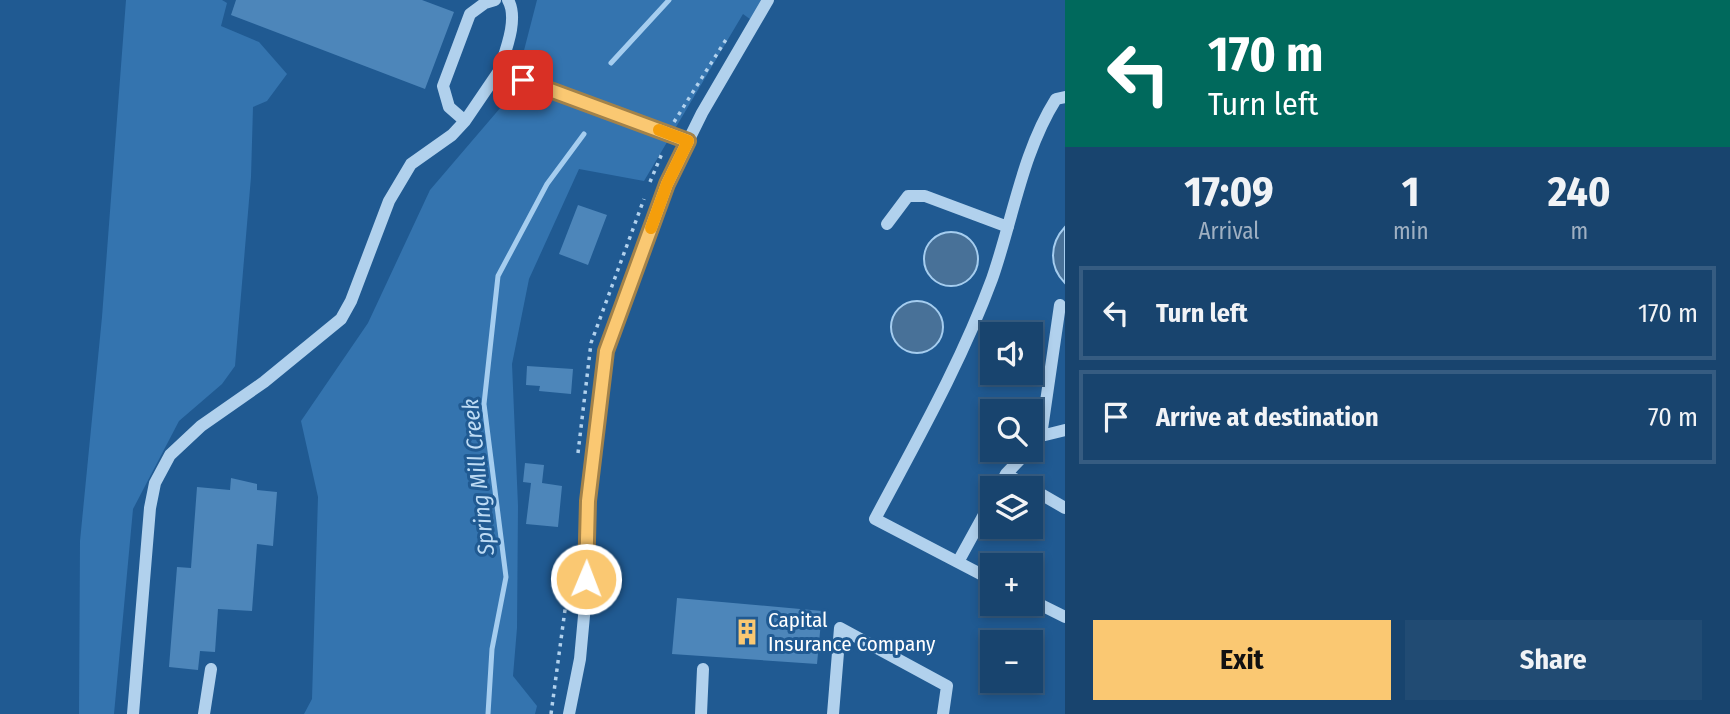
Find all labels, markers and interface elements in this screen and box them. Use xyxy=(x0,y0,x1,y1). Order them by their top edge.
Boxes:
text: 170 m xyxy=(1208,25,1324,84)
icon: left xyxy=(1093,28,1184,119)
pin xyxy=(493,50,553,110)
icon: arrive xyxy=(504,61,542,99)
text: Turn left xyxy=(1208,85,1318,123)
text: 17:09 xyxy=(1184,167,1274,217)
text: 1 xyxy=(1402,167,1420,217)
text: 240 xyxy=(1548,167,1611,217)
text: Arrival xyxy=(1198,217,1259,245)
text: min xyxy=(1393,217,1429,245)
text: m xyxy=(1570,217,1588,245)
icon: left xyxy=(1097,294,1135,332)
text: Turn left xyxy=(1156,298,1248,329)
text: 170 m xyxy=(1638,298,1698,329)
map controls xyxy=(980,322,1043,693)
button: sound xyxy=(980,322,1043,385)
water label: Spring Mill Creek xyxy=(456,397,500,558)
icon: arrive xyxy=(1097,398,1135,436)
button: search xyxy=(980,399,1043,462)
text: Arrive at destination xyxy=(1156,402,1379,433)
text: 70 m xyxy=(1648,402,1698,433)
button: layers xyxy=(980,476,1043,539)
position arrow xyxy=(549,542,623,616)
button: + xyxy=(980,553,1043,616)
place label: Capital Insurance Company xyxy=(768,607,936,657)
building icon: Capital Insurance Company xyxy=(732,617,762,647)
button: Exit xyxy=(1093,620,1391,700)
button: Share xyxy=(1405,620,1702,700)
button: − xyxy=(980,630,1043,693)

